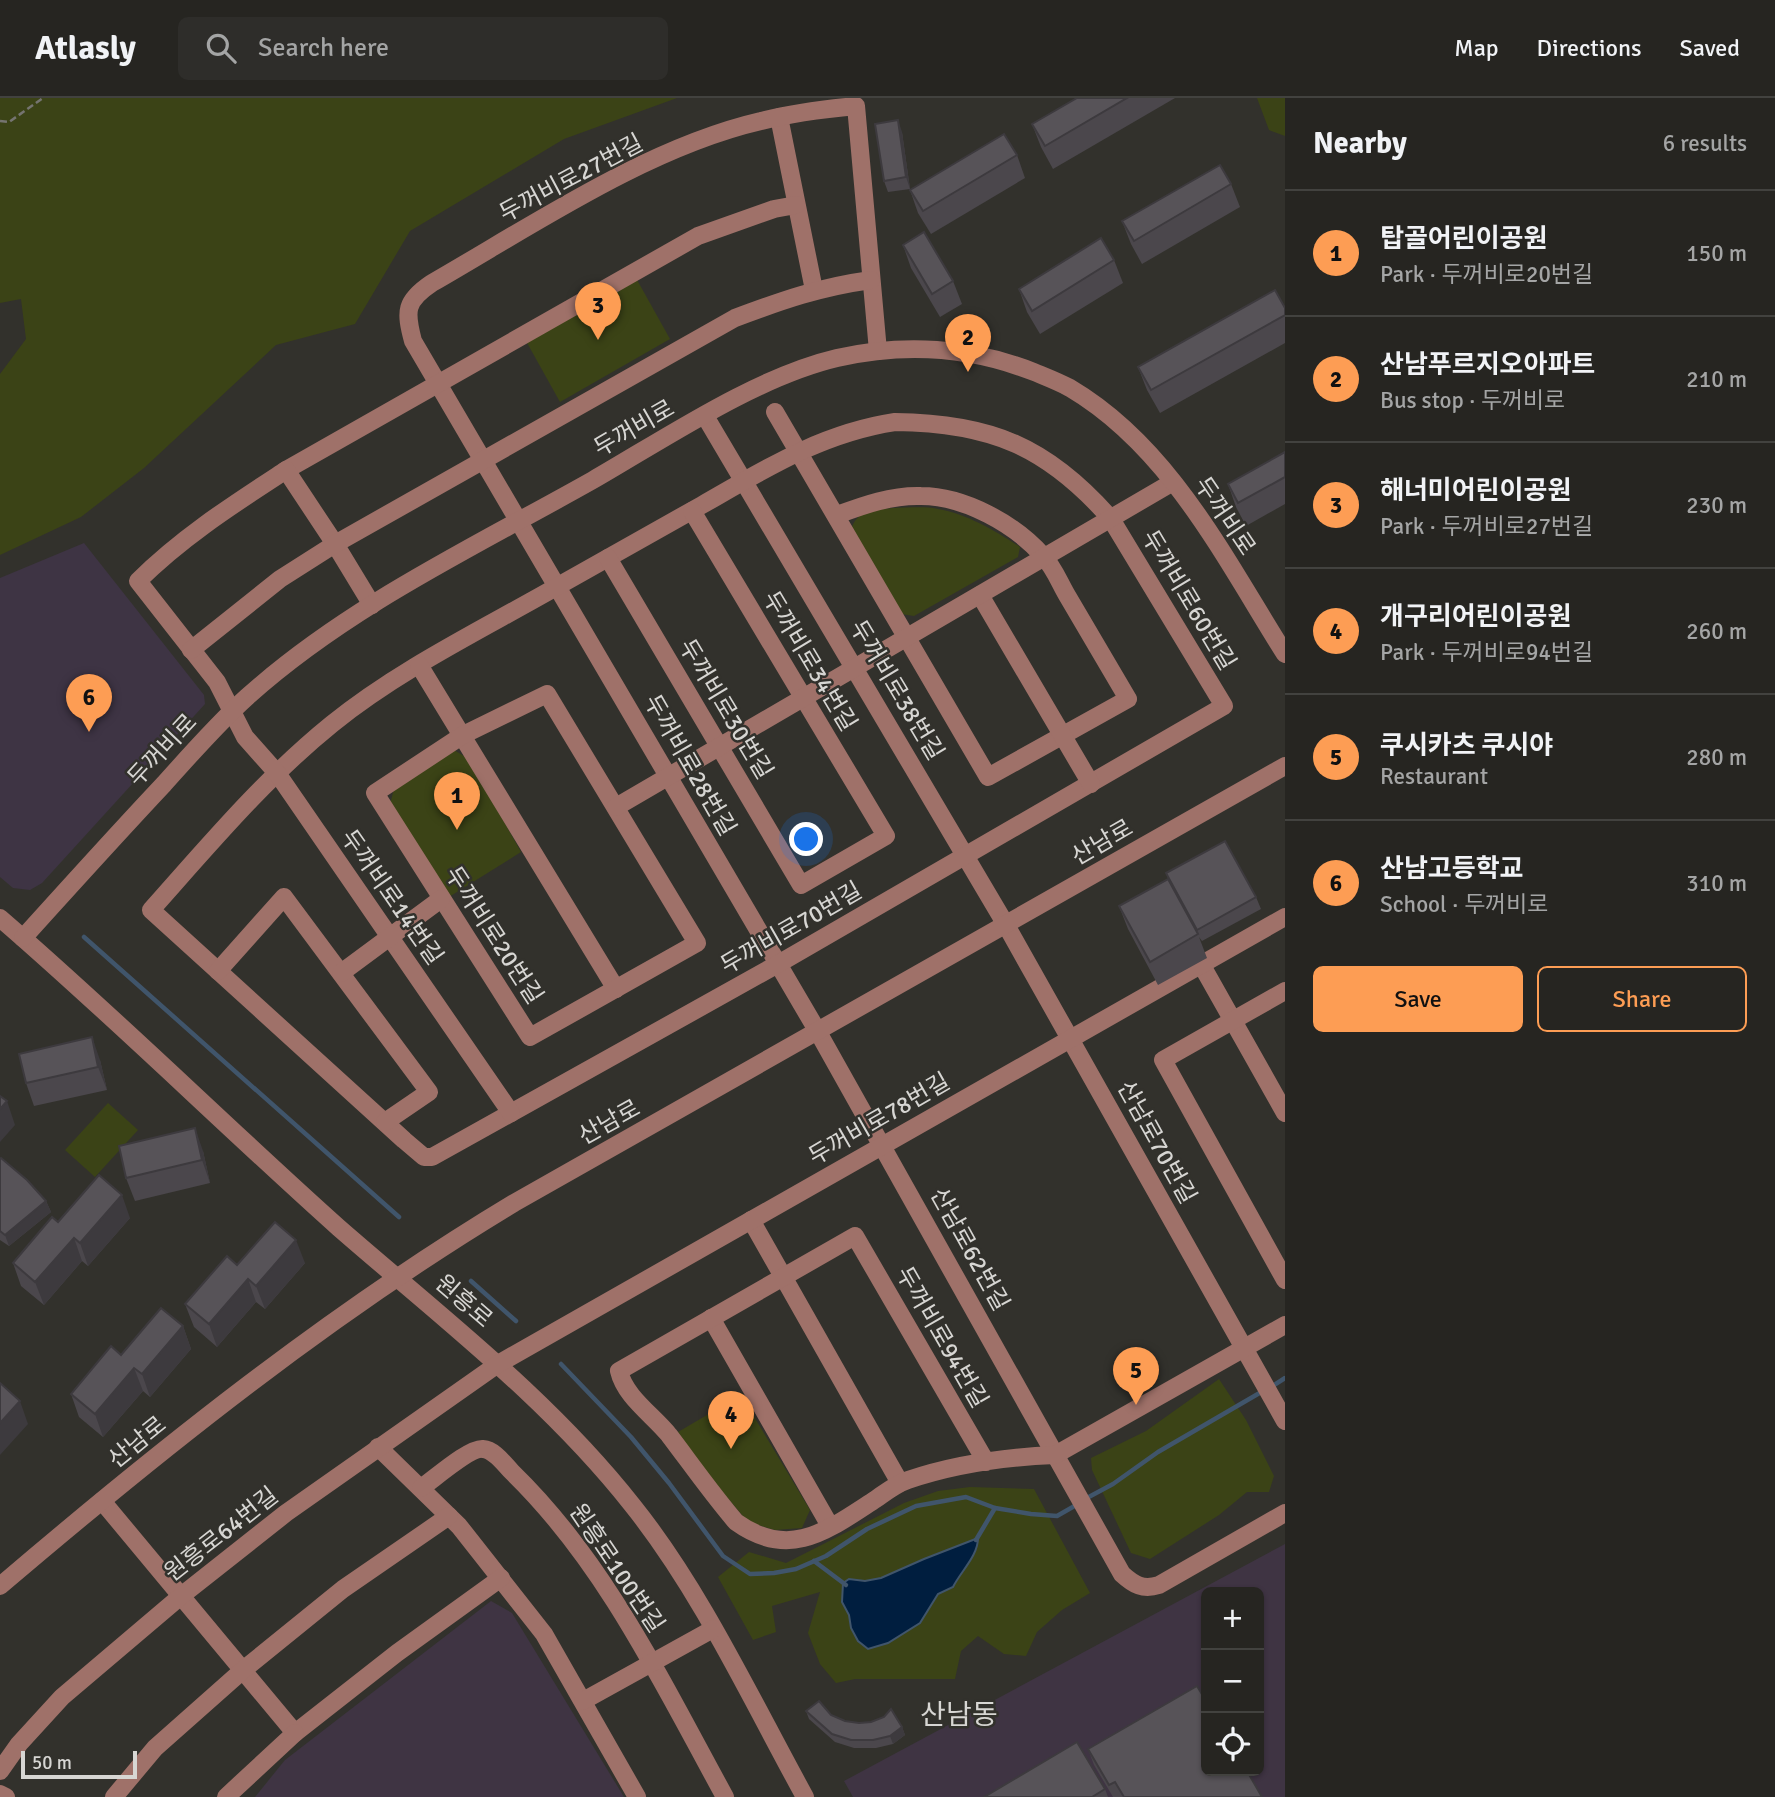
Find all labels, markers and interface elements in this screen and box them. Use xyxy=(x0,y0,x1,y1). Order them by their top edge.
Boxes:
search box xyxy=(178,17,668,80)
text: Atlasly xyxy=(35,28,136,69)
icon: search xyxy=(202,29,240,67)
text: Search here xyxy=(258,32,389,64)
text: Map xyxy=(1454,33,1499,63)
text: Directions xyxy=(1537,33,1642,63)
text: Saved xyxy=(1680,33,1740,63)
text: Nearby xyxy=(1313,125,1407,162)
street label: 두꺼비로27번길 xyxy=(494,128,648,228)
text: 6 results xyxy=(1663,129,1747,158)
text: 탑골어린이공원 xyxy=(1380,223,1547,255)
text: 1 xyxy=(1330,239,1342,268)
text: 150 m xyxy=(1686,239,1747,268)
text: Park · 두꺼비로20번길 xyxy=(1380,260,1593,289)
pin: 3 xyxy=(575,282,621,340)
pin: 2 xyxy=(945,314,991,372)
text: 산남푸르지오아파트 xyxy=(1380,349,1595,381)
text: 2 xyxy=(1330,365,1342,394)
text: 210 m xyxy=(1686,365,1747,394)
text: Bus stop · 두꺼비로 xyxy=(1380,386,1565,415)
street label: 두꺼비로 xyxy=(588,393,680,463)
street label: 두꺼비로 xyxy=(1188,471,1262,561)
text: 해너미어린이공원 xyxy=(1380,475,1571,507)
text: 3 xyxy=(1330,491,1342,520)
text: 230 m xyxy=(1686,491,1747,520)
text: Park · 두꺼비로27번길 xyxy=(1380,512,1593,541)
street label: 두꺼비로60번길 xyxy=(1135,524,1243,676)
street label: 두꺼비로34번길 xyxy=(756,585,864,737)
text: 개구리어린이공원 xyxy=(1380,601,1571,633)
street label: 두꺼비로38번길 xyxy=(843,614,951,766)
text: 4 xyxy=(1330,617,1342,646)
text: 260 m xyxy=(1686,617,1747,646)
street label: 두꺼비로30번길 xyxy=(672,633,780,785)
text: Park · 두꺼비로94번길 xyxy=(1380,638,1593,667)
pin: 6 xyxy=(66,674,112,732)
street label: 두꺼비로28번길 xyxy=(637,689,743,841)
street label: 두꺼비로 xyxy=(121,707,203,793)
text: 쿠시카츠 쿠시야 xyxy=(1380,730,1553,762)
text: 5 xyxy=(1330,743,1342,772)
text: 280 m xyxy=(1686,743,1747,772)
text: Restaurant xyxy=(1380,762,1488,791)
pin: 1 xyxy=(434,772,480,830)
street label: 산남로 xyxy=(1066,812,1138,872)
your location xyxy=(789,822,823,856)
street label: 두꺼비로14번길 xyxy=(334,824,450,970)
text: 산남고등학교 xyxy=(1380,853,1524,885)
street label: 두꺼비로20번길 xyxy=(438,860,550,1010)
text: 6 xyxy=(1330,869,1342,898)
text: 310 m xyxy=(1686,869,1747,898)
street label: 두꺼비로70번길 xyxy=(715,875,867,981)
text: School · 두꺼비로 xyxy=(1380,890,1549,919)
button: Save xyxy=(1313,966,1523,1032)
button: Share xyxy=(1537,966,1747,1032)
street label: 두꺼비로78번길 xyxy=(803,1066,955,1172)
street label: 산남로70번길 xyxy=(1111,1075,1203,1209)
street label: 산남로 xyxy=(573,1093,645,1151)
street label: 산남로62번길 xyxy=(924,1182,1016,1316)
street label: 두꺼비로94번길 xyxy=(889,1261,995,1413)
street label: 원흥로 xyxy=(429,1268,499,1334)
pin: 5 xyxy=(1113,1347,1159,1405)
pin: 4 xyxy=(708,1391,754,1449)
street label: 산남로 xyxy=(102,1409,172,1475)
street label: 원흥로64번길 xyxy=(158,1480,284,1588)
street label: 원흥로100번길 xyxy=(563,1498,671,1638)
map controls xyxy=(1201,1587,1264,1776)
button: + xyxy=(1201,1587,1264,1650)
button: − xyxy=(1201,1650,1264,1713)
district label: 산남동 xyxy=(920,1698,998,1732)
button: locate xyxy=(1201,1713,1264,1776)
scale bar xyxy=(21,1748,136,1780)
text: 50 m xyxy=(32,1751,72,1775)

